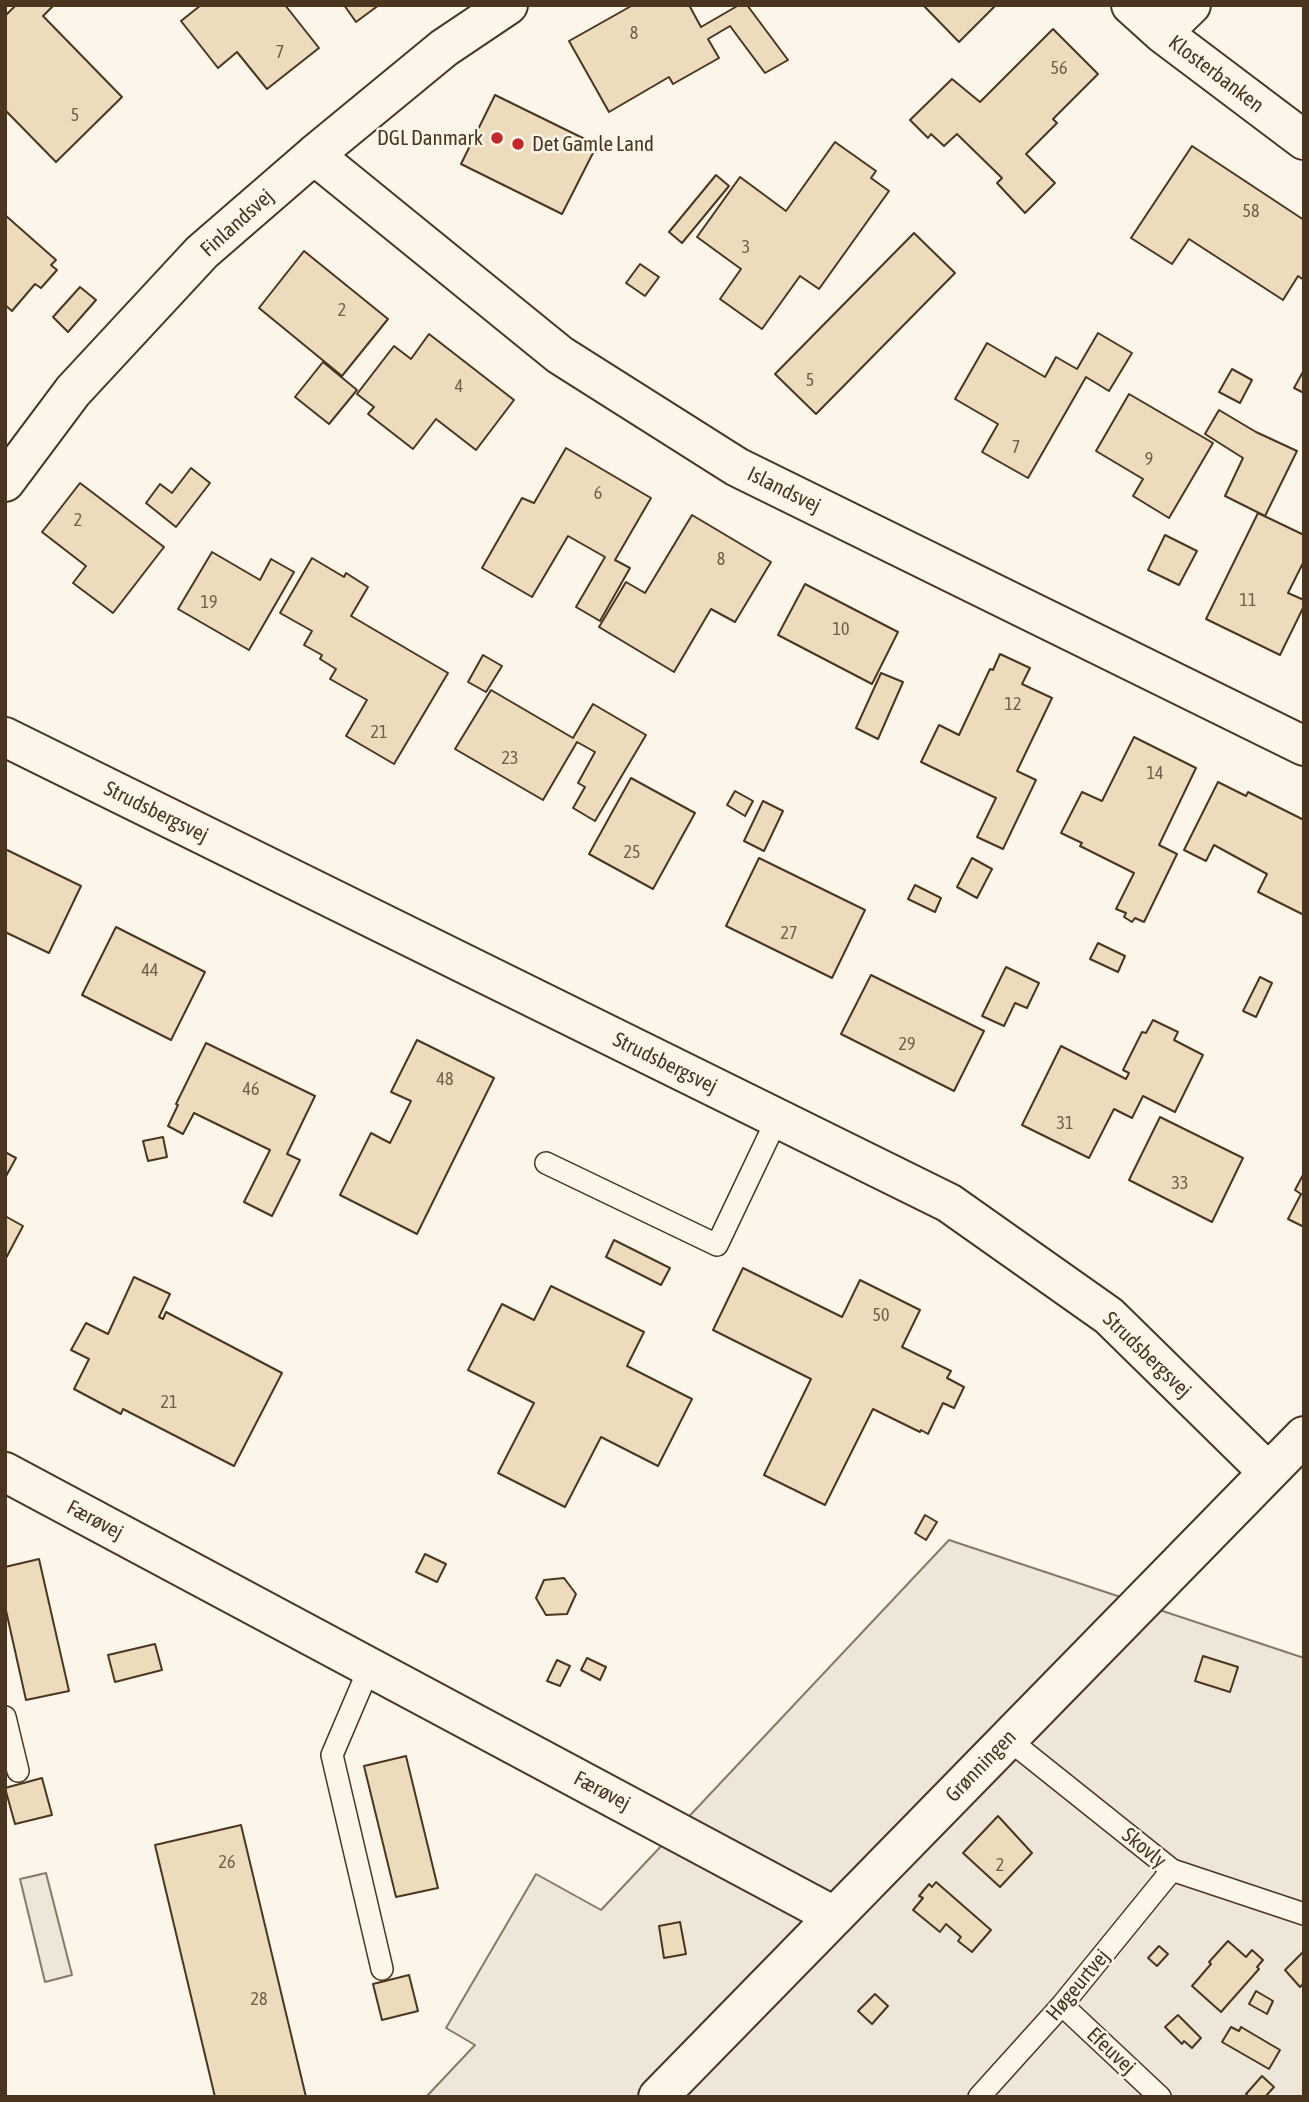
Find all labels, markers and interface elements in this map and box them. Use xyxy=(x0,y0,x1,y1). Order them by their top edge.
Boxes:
house number: 8 xyxy=(630,22,638,44)
street label: Klosterbanken xyxy=(1163,30,1269,118)
house number: 7 xyxy=(276,41,284,63)
house number: 56 xyxy=(1051,57,1067,79)
house number: 5 xyxy=(71,104,79,126)
place label: DGL Danmark xyxy=(377,125,483,151)
marker: DGL Danmark xyxy=(489,130,505,146)
place label: Det Gamle Land xyxy=(532,131,654,157)
marker: Det Gamle Land xyxy=(510,136,526,152)
street label: Finlandsvej xyxy=(195,184,279,262)
house number: 58 xyxy=(1243,200,1259,222)
house number: 3 xyxy=(742,236,750,258)
house number: 2 xyxy=(338,299,346,321)
house number: 5 xyxy=(806,369,814,391)
house number: 4 xyxy=(455,375,463,397)
house number: 7 xyxy=(1012,436,1020,458)
house number: 9 xyxy=(1145,448,1153,470)
street label: Islandsvej xyxy=(743,461,825,519)
house number: 6 xyxy=(594,482,602,504)
house number: 2 xyxy=(74,509,82,531)
house number: 8 xyxy=(717,548,725,570)
house number: 11 xyxy=(1240,589,1256,611)
house number: 19 xyxy=(201,591,217,613)
house number: 10 xyxy=(833,618,849,640)
house number: 12 xyxy=(1005,693,1021,715)
house number: 21 xyxy=(371,721,387,743)
house number: 23 xyxy=(502,747,518,769)
house number: 14 xyxy=(1147,762,1163,784)
street label: Strudsbergsvej xyxy=(100,776,212,848)
house number: 25 xyxy=(624,841,640,863)
house number: 27 xyxy=(781,922,797,944)
house number: 44 xyxy=(142,959,158,981)
street label: Strudsbergsvej xyxy=(609,1027,721,1099)
house number: 29 xyxy=(899,1033,915,1055)
house number: 48 xyxy=(437,1068,453,1090)
house number: 46 xyxy=(243,1078,259,1100)
house number: 31 xyxy=(1057,1112,1073,1134)
house number: 33 xyxy=(1172,1172,1188,1194)
house number: 50 xyxy=(873,1304,889,1326)
street label: Strudsbergsvej xyxy=(1098,1307,1196,1403)
house number: 21 xyxy=(161,1391,177,1413)
street label: Færøvej xyxy=(62,1495,128,1545)
street label: Grønningen xyxy=(940,1725,1022,1807)
street label: Færøvej xyxy=(569,1766,635,1816)
street label: Skovly xyxy=(1117,1822,1171,1874)
house number: 26 xyxy=(219,1851,235,1873)
house number: 2 xyxy=(996,1854,1004,1876)
street label: Høgeurtvej xyxy=(1041,1944,1115,2026)
house number: 28 xyxy=(251,1988,267,2010)
street label: Efeuvej xyxy=(1081,2022,1141,2080)

